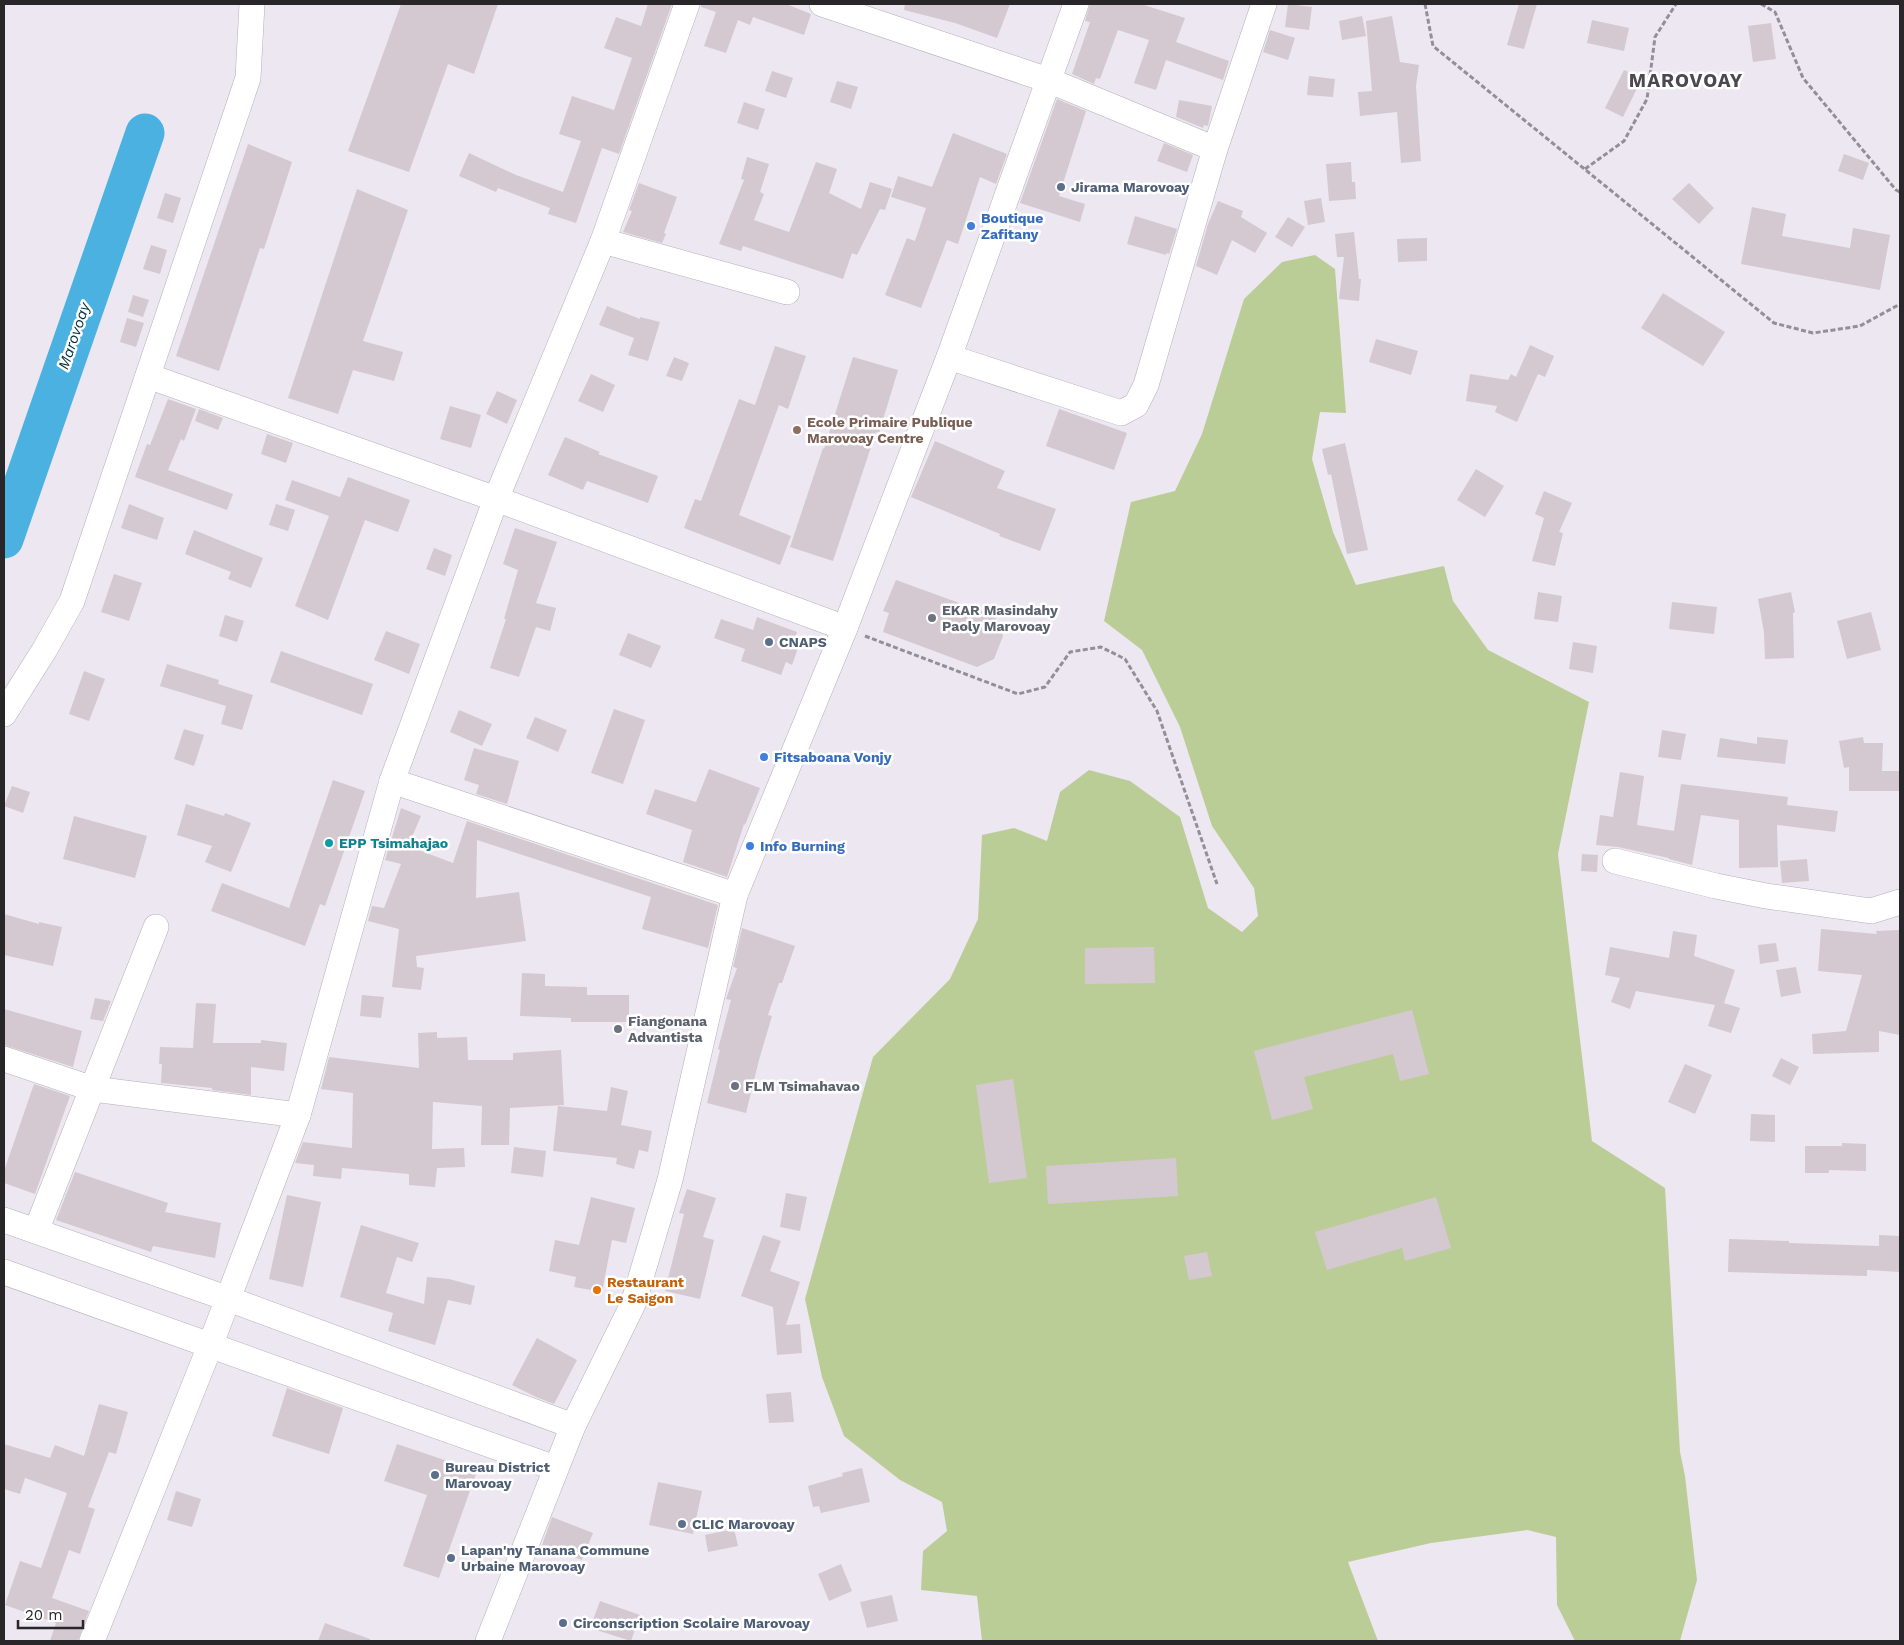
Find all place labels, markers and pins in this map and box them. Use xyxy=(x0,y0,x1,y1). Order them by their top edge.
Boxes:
place label: Jirama Marovoay xyxy=(1071,179,1190,195)
marker: Jirama Marovoay xyxy=(1055,181,1067,193)
place label: Boutique Zafitany xyxy=(981,210,1043,242)
marker: Boutique Zafitany xyxy=(965,220,977,232)
place label: Ecole Primaire Publique Marovoay Centre xyxy=(807,414,973,446)
marker: Ecole Primaire Publique Marovoay Centre xyxy=(791,424,803,436)
place label: EKAR Masindahy Paoly Marovoay xyxy=(942,602,1058,634)
marker: EKAR Masindahy Paoly Marovoay xyxy=(926,612,938,624)
place label: CNAPS xyxy=(779,634,827,650)
marker: CNAPS xyxy=(763,636,775,648)
place label: Fitsaboana Vonjy xyxy=(774,749,892,765)
marker: Fitsaboana Vonjy xyxy=(758,751,770,763)
place label: EPP Tsimahajao xyxy=(339,835,448,851)
marker: EPP Tsimahajao xyxy=(323,837,335,849)
place label: Info Burning xyxy=(760,838,845,854)
marker: Info Burning xyxy=(744,840,756,852)
place label: Fiangonana Advantista xyxy=(628,1013,708,1045)
marker: Fiangonana Advantista xyxy=(612,1023,624,1035)
place label: FLM Tsimahavao xyxy=(745,1078,860,1094)
marker: FLM Tsimahavao xyxy=(729,1080,741,1092)
place label: Restaurant Le Saigon xyxy=(607,1274,684,1306)
marker: Restaurant Le Saigon xyxy=(591,1284,603,1296)
place label: Bureau District Marovoay xyxy=(445,1459,550,1491)
marker: Bureau District Marovoay xyxy=(429,1469,441,1481)
place label: CLIC Marovoay xyxy=(692,1516,795,1532)
marker: CLIC Marovoay xyxy=(676,1518,688,1530)
place label: Lapan'ny Tanana Commune Urbaine Marovoay xyxy=(461,1542,649,1574)
marker: Lapan'ny Tanana Commune Urbaine Marovoay xyxy=(445,1552,457,1564)
place label: Circonscription Scolaire Marovoay xyxy=(573,1615,810,1631)
marker: Circonscription Scolaire Marovoay xyxy=(557,1617,569,1629)

